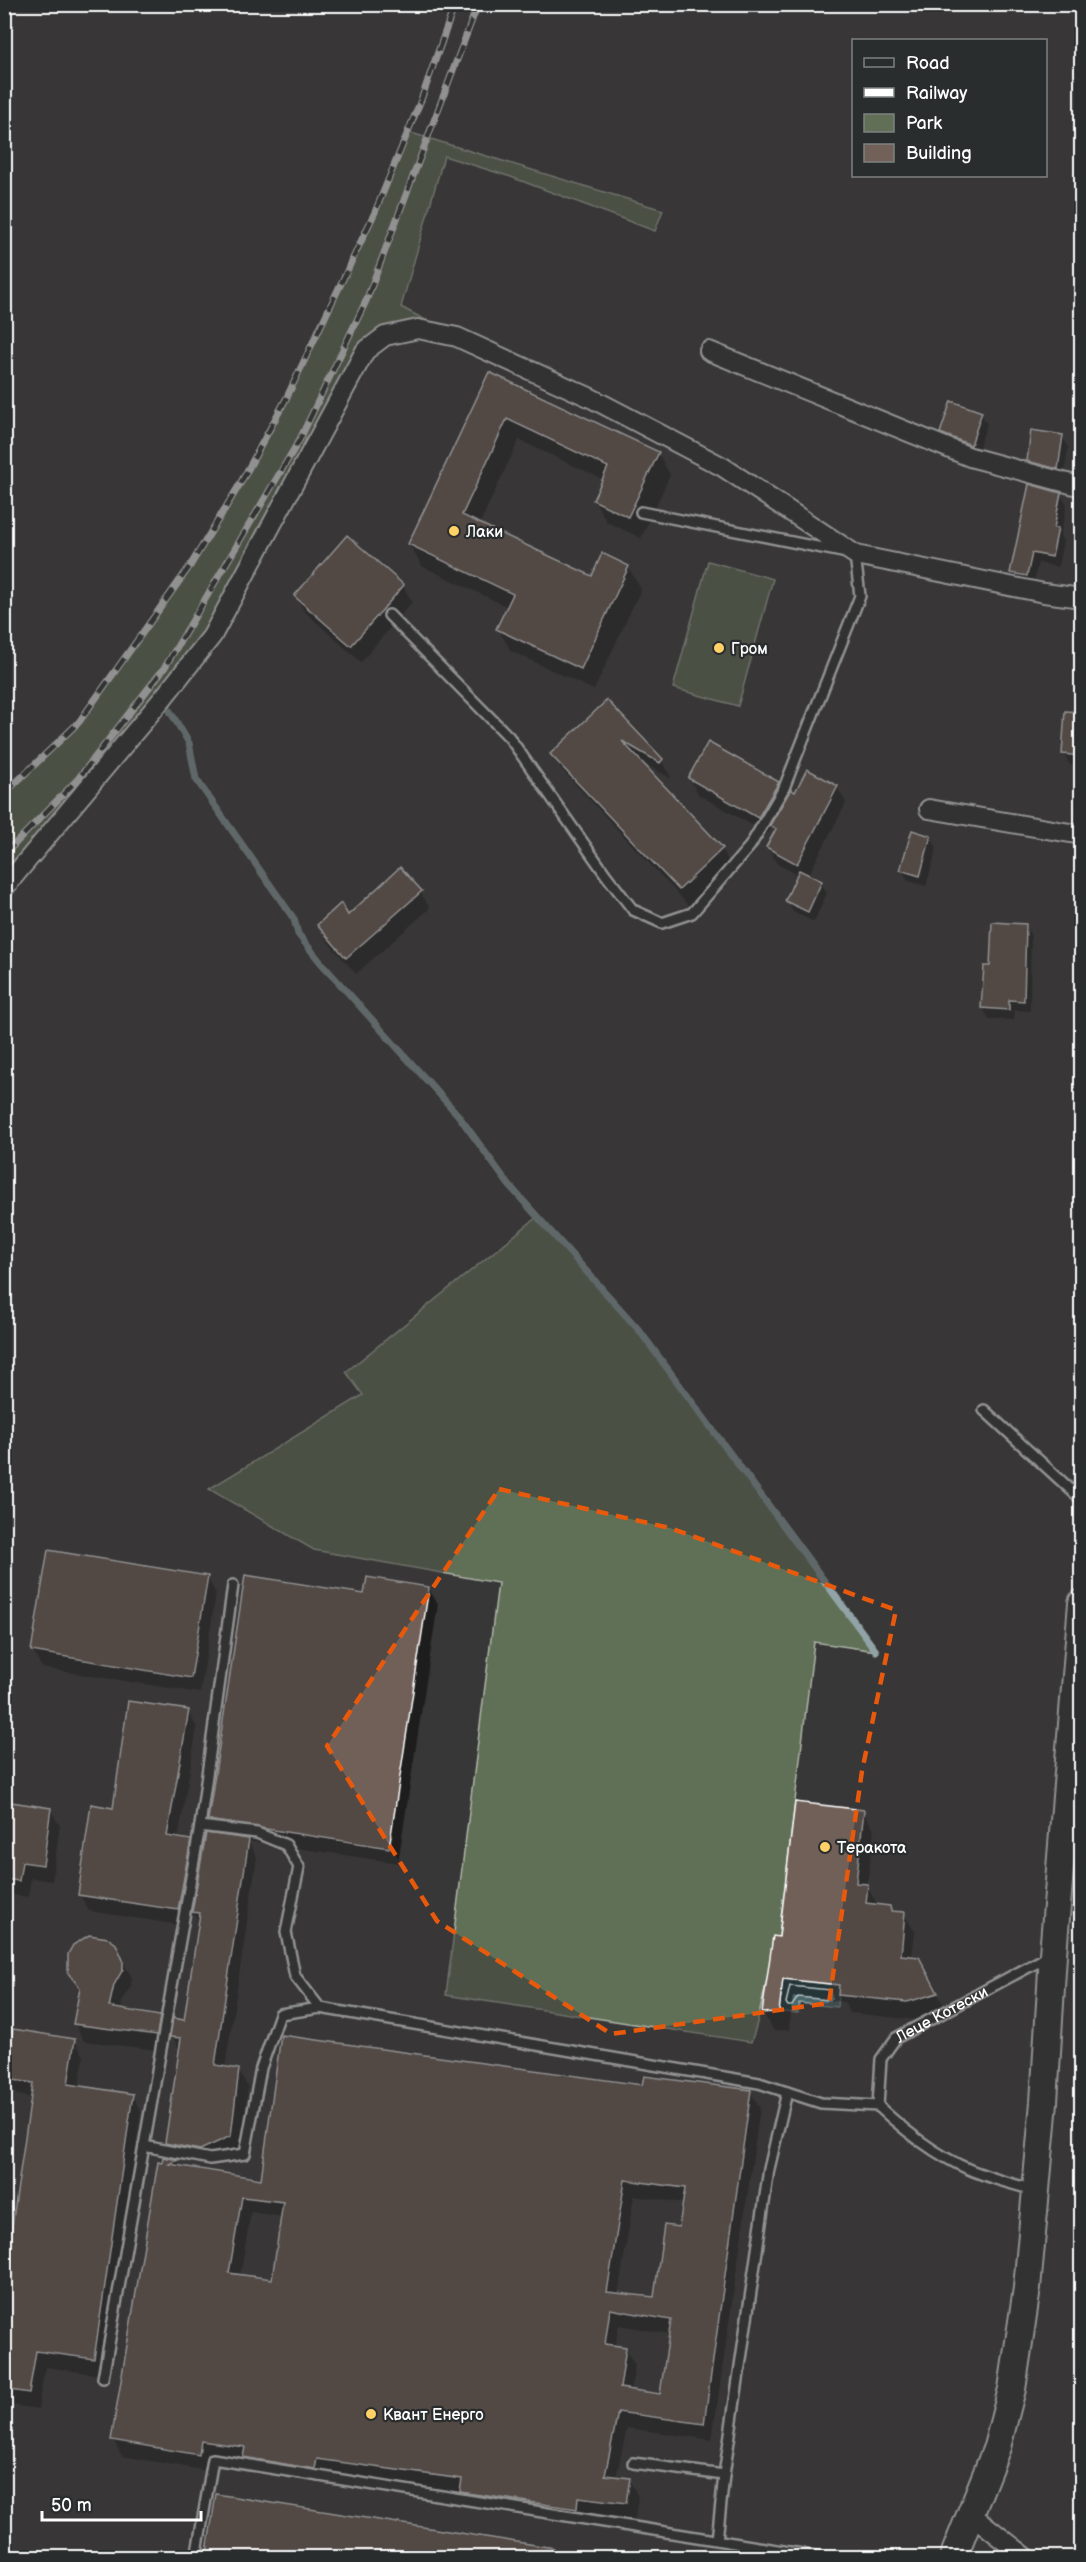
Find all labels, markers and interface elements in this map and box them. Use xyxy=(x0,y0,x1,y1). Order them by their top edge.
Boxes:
legend xyxy=(852,39,1047,177)
text: Road xyxy=(906,53,950,74)
text: Railway xyxy=(906,83,968,104)
text: Park xyxy=(906,113,942,134)
text: Building xyxy=(906,143,972,164)
place label: Лаки xyxy=(465,523,503,542)
marker: Лаки xyxy=(447,524,461,538)
place label: Гром xyxy=(731,640,768,659)
marker: Гром xyxy=(712,641,726,655)
place label: Теракота xyxy=(837,1839,907,1858)
marker: Теракота xyxy=(818,1840,832,1854)
street label: Леце Котески xyxy=(892,1983,991,2048)
place label: Квант Енерго xyxy=(383,2406,484,2425)
marker: Квант Енерго xyxy=(364,2407,378,2421)
scale bar xyxy=(42,2484,201,2522)
text: 50 m xyxy=(51,2495,92,2516)

